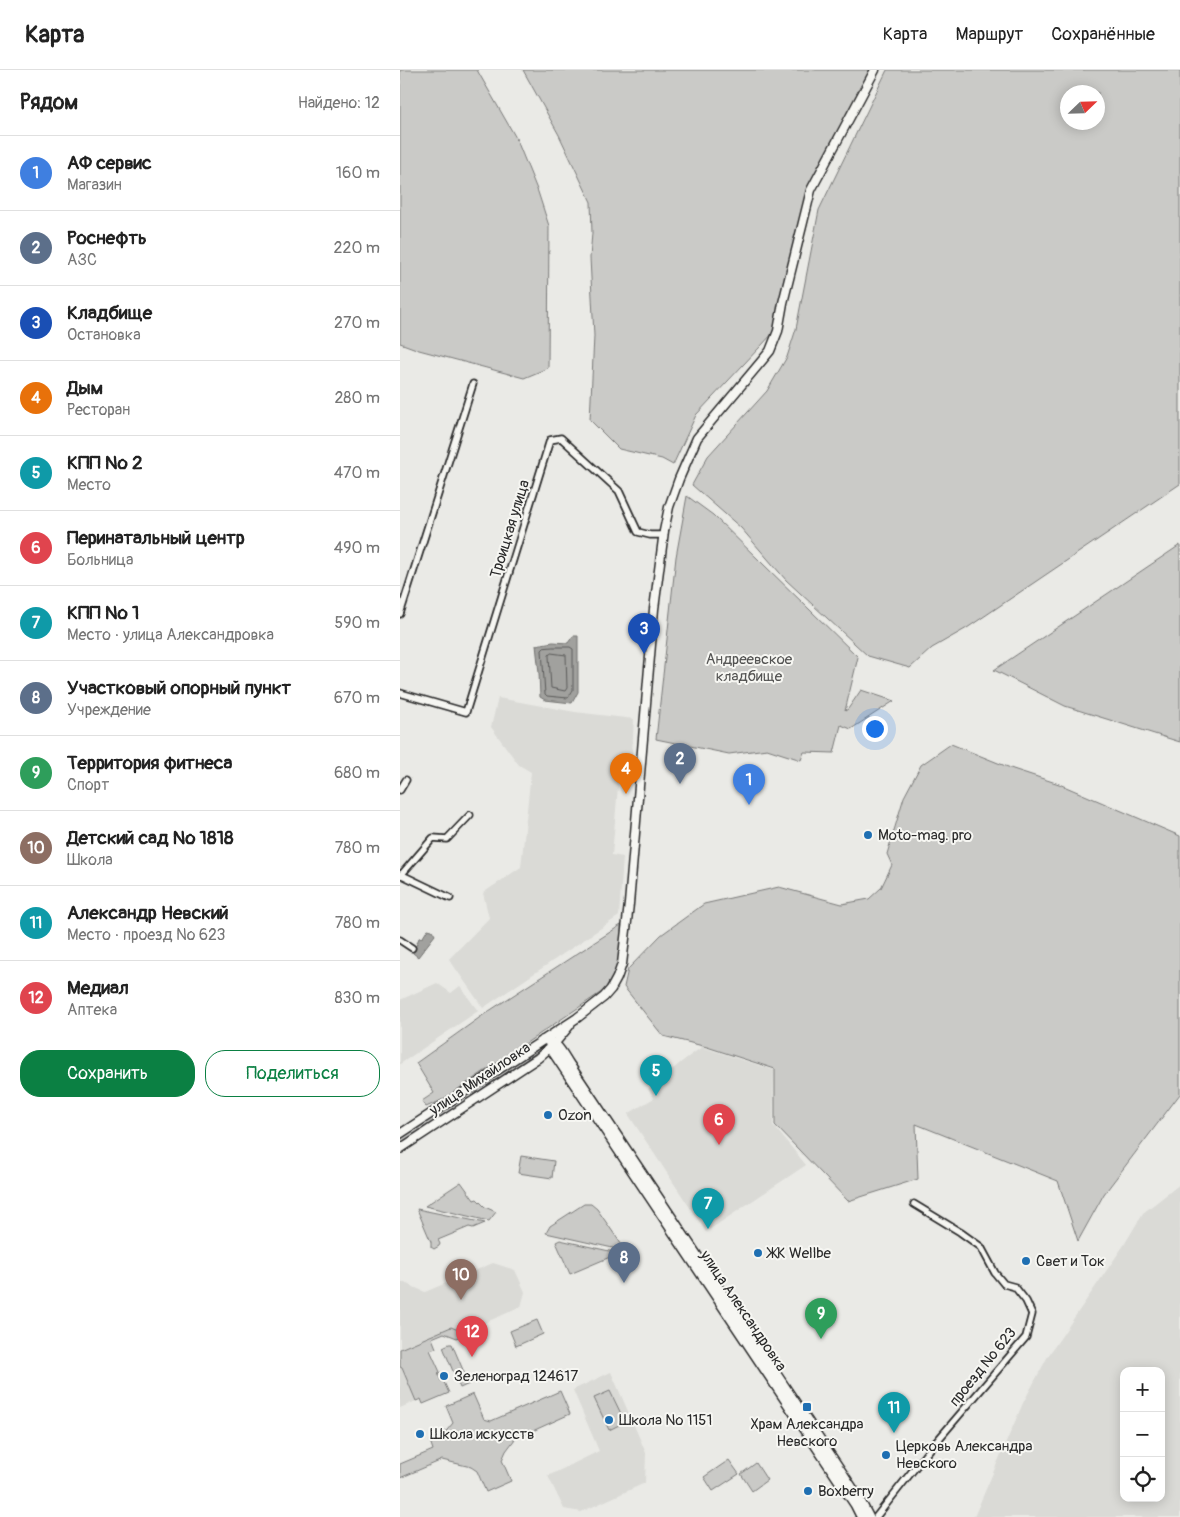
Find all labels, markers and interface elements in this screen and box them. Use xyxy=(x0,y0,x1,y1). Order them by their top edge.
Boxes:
text: Карта xyxy=(25,20,84,49)
text: Карта xyxy=(883,23,927,46)
text: Маршрут xyxy=(955,23,1023,46)
text: Сохранённые xyxy=(1051,23,1155,46)
north arrow xyxy=(1060,85,1105,130)
text: Рядом xyxy=(20,89,78,116)
text: Найдено: 12 xyxy=(298,93,380,113)
text: АФ сервис xyxy=(67,151,152,175)
text: 1 xyxy=(33,163,39,183)
text: 160 m xyxy=(336,163,380,183)
text: Магазин xyxy=(67,175,122,195)
text: Роснефть xyxy=(67,226,147,250)
text: 2 xyxy=(32,238,40,258)
text: 220 m xyxy=(334,238,380,258)
text: АЗС xyxy=(67,250,97,270)
text: Кладбище xyxy=(67,301,152,325)
text: 3 xyxy=(32,313,40,333)
text: 270 m xyxy=(334,313,380,333)
text: Остановка xyxy=(67,325,141,345)
text: Дым xyxy=(67,376,103,400)
text: 4 xyxy=(31,388,41,408)
text: 280 m xyxy=(334,388,380,408)
text: Ресторан xyxy=(67,400,130,420)
text: КПП № 2 xyxy=(67,451,143,475)
text: 5 xyxy=(32,463,40,483)
text: 470 m xyxy=(334,463,380,483)
text: Место xyxy=(67,475,111,495)
street label: Троицкая улица xyxy=(486,477,534,581)
text: Перинатальный центр xyxy=(67,526,245,550)
text: 6 xyxy=(31,538,41,558)
text: 490 m xyxy=(334,538,380,558)
text: Больница xyxy=(67,550,134,570)
text: КПП № 1 xyxy=(67,601,139,625)
text: 7 xyxy=(32,613,40,633)
text: 590 m xyxy=(334,613,380,633)
pin: 3 xyxy=(628,613,660,654)
text: Место · улица Александровка xyxy=(67,625,274,645)
park label: Андреевское кладбище xyxy=(706,650,793,686)
text: Участковый опорный пункт xyxy=(67,676,291,700)
text: 8 xyxy=(32,688,40,708)
text: 670 m xyxy=(334,688,380,708)
text: Учреждение xyxy=(67,700,151,720)
your location xyxy=(862,716,888,742)
pin: 2 xyxy=(664,743,696,784)
text: Территория фитнеса xyxy=(67,751,232,775)
pin: 4 xyxy=(610,753,642,794)
text: 9 xyxy=(32,763,40,783)
text: 680 m xyxy=(334,763,380,783)
pin: 1 xyxy=(733,764,765,805)
text: Спорт xyxy=(67,775,109,795)
text: Детский сад № 1818 xyxy=(67,826,234,850)
place label: Moto-mag. pro xyxy=(878,826,972,845)
marker: Moto-mag. pro xyxy=(862,829,874,841)
text: 10 xyxy=(27,838,45,858)
text: 780 m xyxy=(335,838,380,858)
text: Школа xyxy=(67,850,113,870)
text: Александр Невский xyxy=(67,901,229,925)
text: 11 xyxy=(30,913,42,933)
text: 780 m xyxy=(335,913,380,933)
text: Место · проезд № 623 xyxy=(67,925,225,945)
text: Медиал xyxy=(67,976,129,1000)
text: 12 xyxy=(28,988,44,1008)
text: 830 m xyxy=(334,988,380,1008)
text: Аптека xyxy=(67,1000,117,1020)
street label: улица Михайловка xyxy=(425,1038,534,1120)
button: Сохранить xyxy=(20,1050,195,1097)
button: Поделиться xyxy=(205,1050,380,1097)
pin: 5 xyxy=(640,1055,672,1096)
pin: 6 xyxy=(703,1104,735,1145)
place label: Ozon xyxy=(558,1106,592,1125)
marker: Ozon xyxy=(542,1109,554,1121)
pin: 7 xyxy=(692,1188,724,1229)
pin: 8 xyxy=(608,1242,640,1283)
place label: ЖК Wellbe xyxy=(766,1244,832,1263)
street label: улица Александровка xyxy=(695,1246,790,1375)
marker: ЖК Wellbe xyxy=(752,1247,764,1259)
place label: Свет и Ток xyxy=(1036,1252,1105,1271)
marker: Свет и Ток xyxy=(1020,1255,1032,1267)
pin: 10 xyxy=(445,1259,477,1300)
pin: 9 xyxy=(805,1298,837,1339)
pin: 12 xyxy=(456,1316,488,1357)
street label: проезд № 623 xyxy=(945,1324,1021,1410)
place label: Зеленоград 124617 xyxy=(454,1367,578,1386)
map controls xyxy=(1120,1367,1165,1502)
button: + xyxy=(1120,1367,1165,1412)
marker: Зеленоград 124617 xyxy=(438,1370,450,1382)
pin: 11 xyxy=(878,1392,910,1433)
marker: Храм Александра Невского xyxy=(801,1401,813,1413)
place label: Школа № 1151 xyxy=(619,1411,712,1430)
button: − xyxy=(1120,1412,1165,1457)
marker: Школа № 1151 xyxy=(603,1414,615,1426)
place label: Храм Александра Невского xyxy=(750,1415,864,1451)
place label: Школа искусств xyxy=(430,1425,534,1444)
marker: Школа искусств xyxy=(414,1428,426,1440)
place label: Церковь Александра Невского xyxy=(896,1437,1032,1473)
marker: Церковь Александра Невского xyxy=(880,1449,892,1461)
button: locate xyxy=(1120,1457,1165,1502)
place label: Boxberry xyxy=(818,1482,874,1501)
marker: Boxberry xyxy=(802,1485,814,1497)

